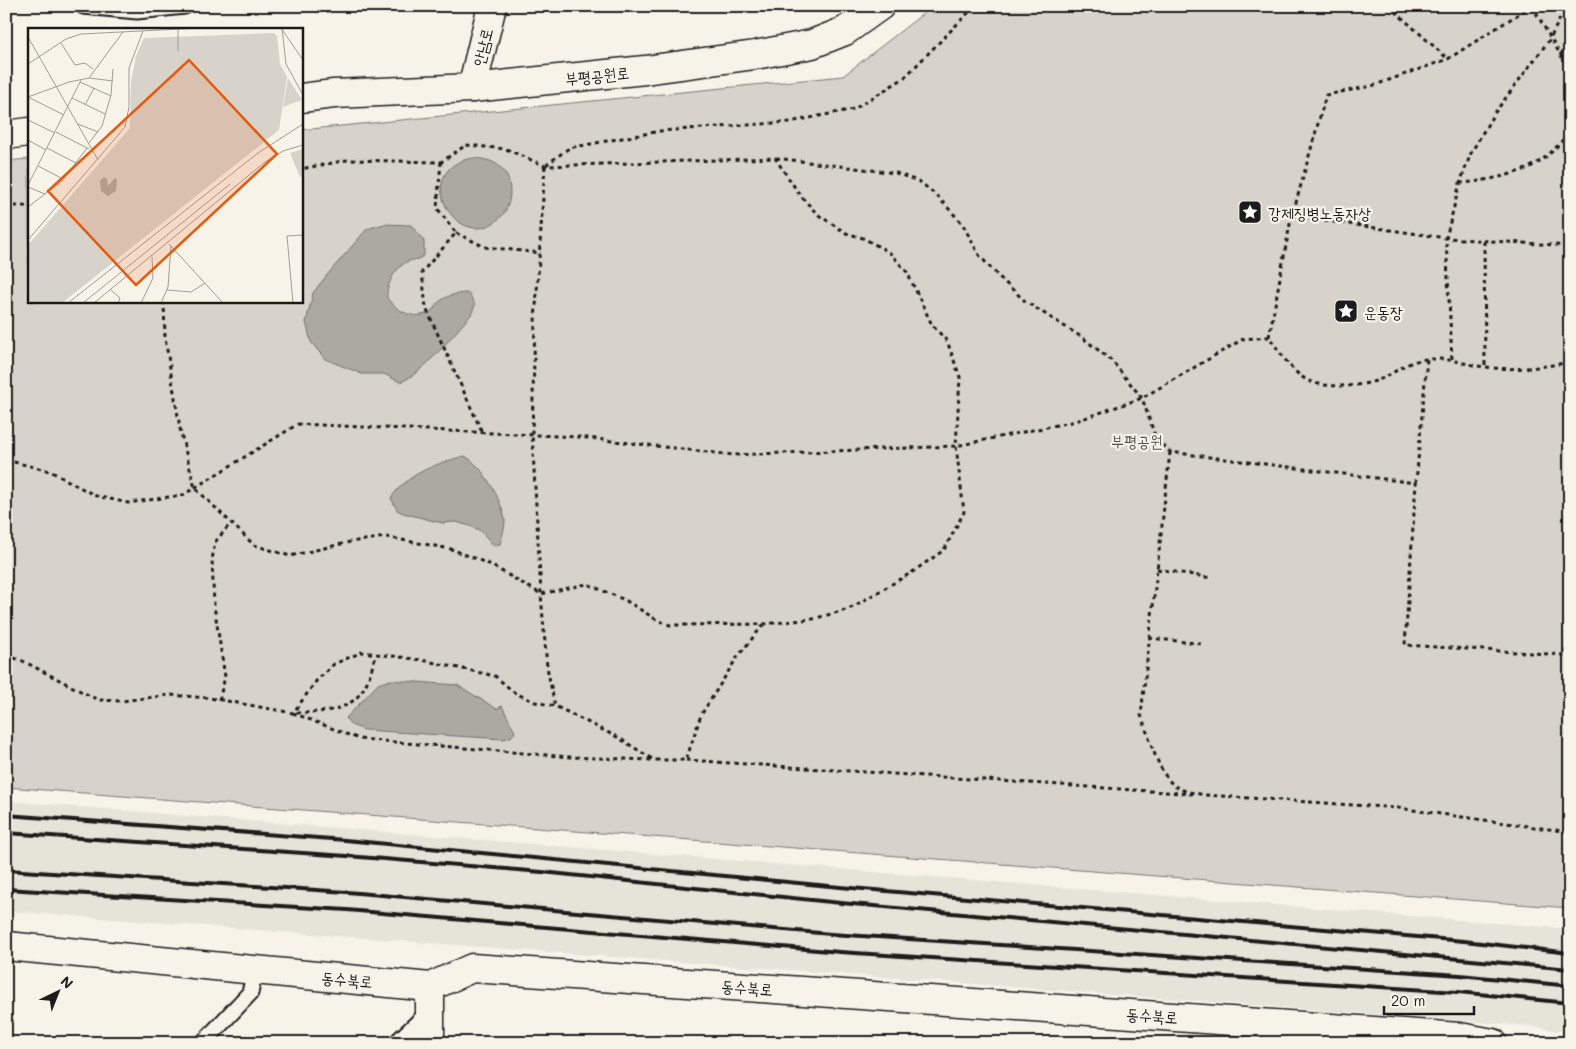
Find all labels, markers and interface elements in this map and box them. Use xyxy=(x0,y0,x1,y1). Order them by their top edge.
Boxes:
street label: 안남로 xyxy=(467,26,497,68)
inset map xyxy=(28,28,302,302)
street label: 부평공원로 xyxy=(564,61,630,89)
place icon: 강제징병노동자상 xyxy=(1237,199,1263,225)
place label: 강제징병노동자상 xyxy=(1268,202,1371,223)
place icon: 운동장 xyxy=(1333,298,1359,324)
place label: 운동장 xyxy=(1364,301,1403,322)
park label: 부평공원 xyxy=(1111,430,1163,451)
north arrow xyxy=(32,966,82,1016)
street label: 동수북로 xyxy=(320,966,374,992)
text: N xyxy=(57,972,78,993)
street label: 동수북로 xyxy=(721,975,773,999)
scale bar xyxy=(1384,984,1474,1016)
text: 20 m xyxy=(1391,990,1425,1010)
street label: 동수북로 xyxy=(1126,1003,1178,1027)

